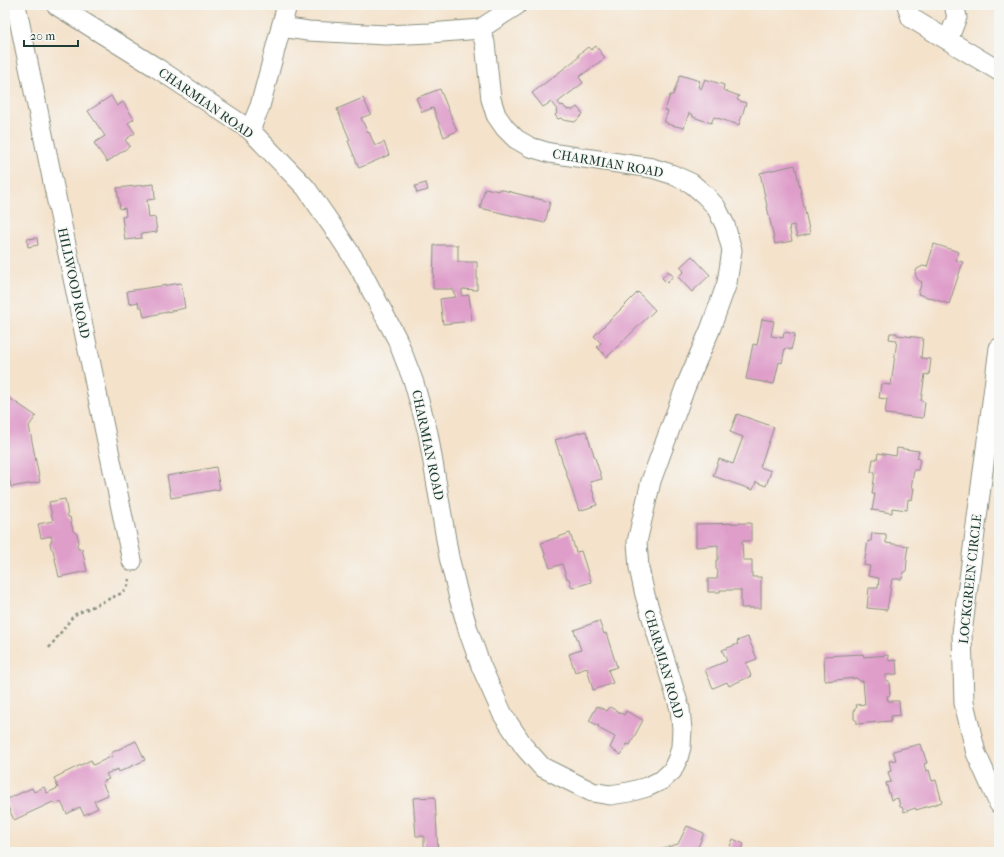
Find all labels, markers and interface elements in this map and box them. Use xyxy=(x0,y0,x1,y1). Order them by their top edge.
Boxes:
scale bar xyxy=(24,22,78,48)
text: 20 m xyxy=(30,29,55,43)
street label: CHARMIAN ROAD xyxy=(156,65,256,141)
street label: CHARMIAN ROAD xyxy=(551,146,665,180)
street label: HILLWOOD ROAD xyxy=(55,226,93,340)
street label: CHARMIAN ROAD xyxy=(409,388,447,502)
street label: LOCKGREEN CIRCLE xyxy=(956,513,984,645)
street label: CHARMIAN ROAD xyxy=(641,608,687,720)

